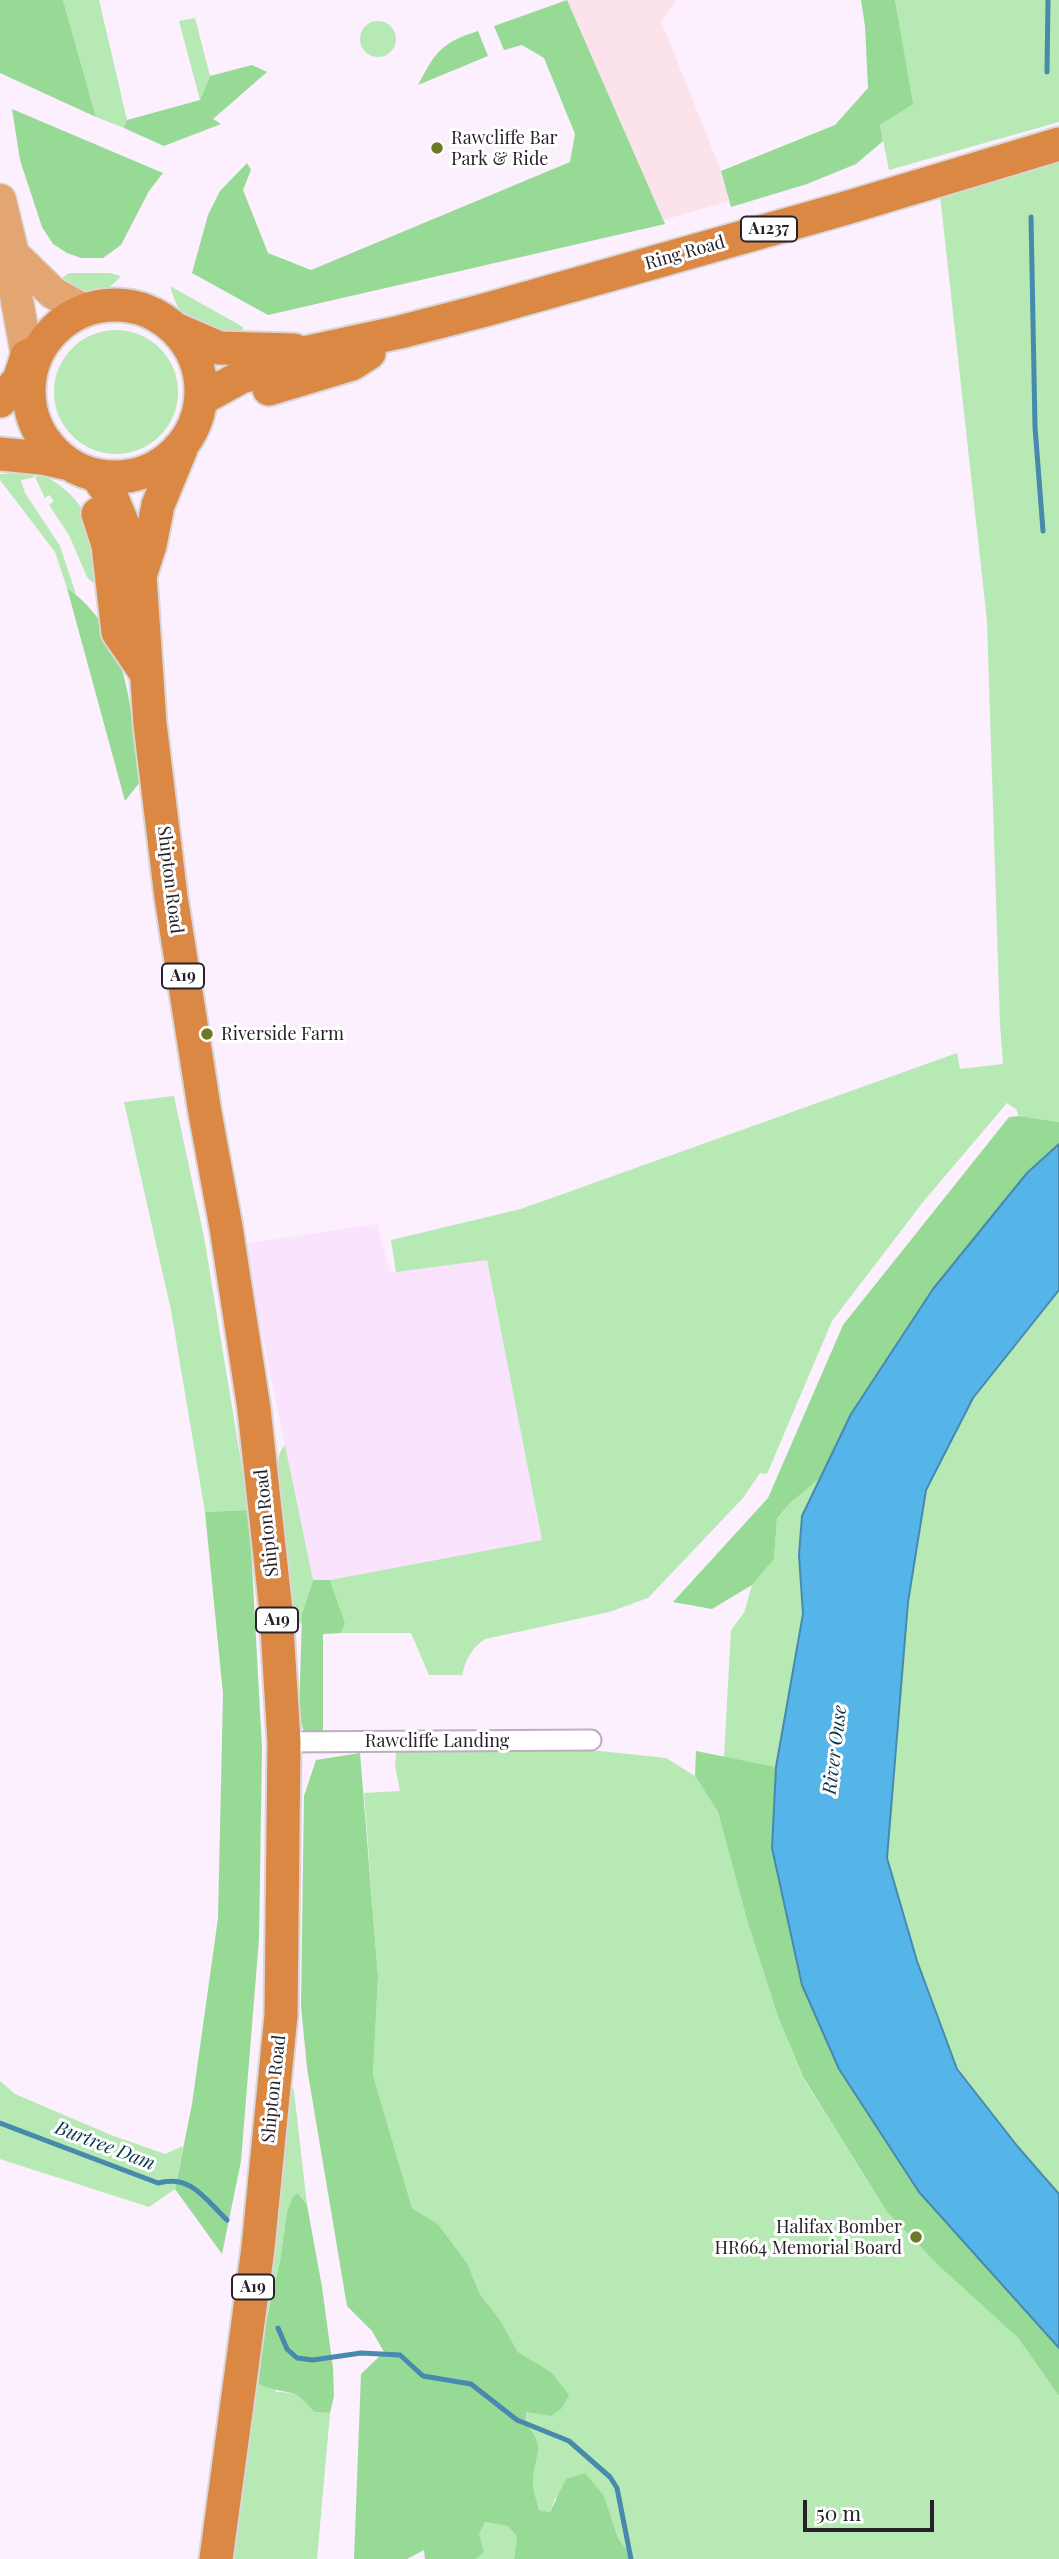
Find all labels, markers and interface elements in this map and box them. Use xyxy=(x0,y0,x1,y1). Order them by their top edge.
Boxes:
place label: Rawcliffe Bar Park & Ride xyxy=(451,127,558,170)
marker: Rawcliffe Bar Park & Ride xyxy=(429,140,445,156)
road number: A1237 xyxy=(741,216,797,242)
street label: Ring Road xyxy=(642,231,728,275)
street label: Shipton Road xyxy=(153,825,187,935)
road number: A19 xyxy=(162,964,204,988)
place label: Riverside Farm xyxy=(221,1023,344,1045)
marker: Riverside Farm xyxy=(199,1026,215,1042)
street label: Shipton Road xyxy=(251,1468,283,1578)
road number: A19 xyxy=(256,1608,298,1632)
water label: River Ouse xyxy=(818,1704,852,1796)
street label: Rawcliffe Landing xyxy=(365,1730,509,1752)
street label: Shipton Road xyxy=(258,2034,290,2144)
water label: Burtree Dam xyxy=(52,2117,158,2175)
place label: Halifax Bomber HR664 Memorial Board xyxy=(714,2216,902,2258)
marker: Halifax Bomber HR664 Memorial Board xyxy=(908,2229,924,2245)
road number: A19 xyxy=(232,2274,274,2300)
scale bar xyxy=(807,2486,938,2530)
text: 50 m xyxy=(816,2498,861,2526)

